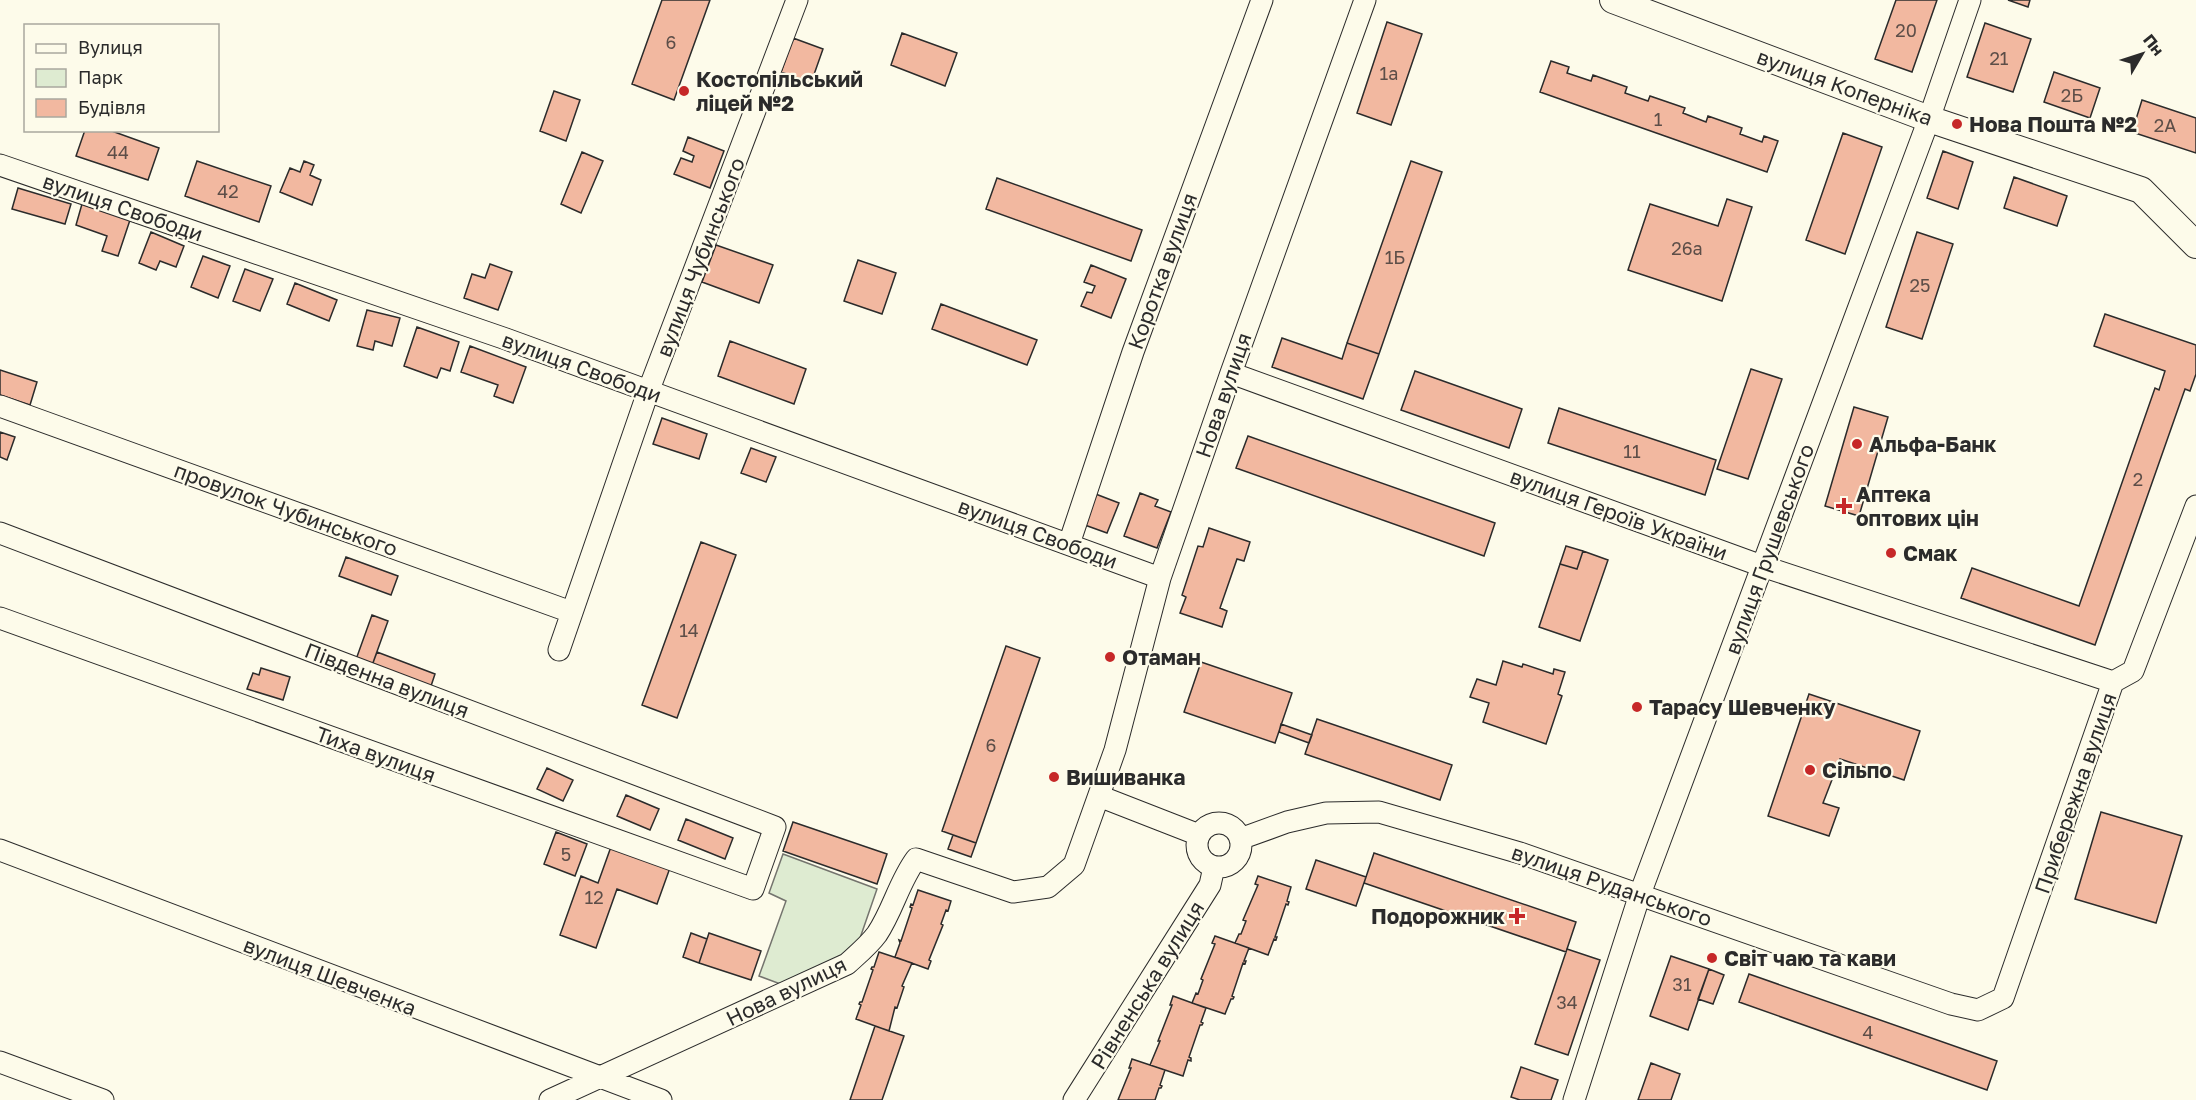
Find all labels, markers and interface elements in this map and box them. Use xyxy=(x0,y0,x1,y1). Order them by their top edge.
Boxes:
house number: 20 xyxy=(1895,19,1917,41)
legend xyxy=(24,24,219,132)
north arrow xyxy=(2112,24,2172,84)
text: Пн xyxy=(2139,30,2168,59)
house number: 6 xyxy=(666,31,676,53)
text: Вулиця xyxy=(78,36,143,58)
street label: вулиця Коперніка xyxy=(1754,43,1936,131)
house number: 21 xyxy=(1989,47,2009,69)
house number: 1а xyxy=(1380,62,1398,84)
text: Парк xyxy=(78,66,123,88)
place label: Костопільський ліцей №2 xyxy=(696,66,863,116)
marker: Костопільський ліцей №2 xyxy=(677,84,691,98)
house number: 2Б xyxy=(2061,84,2083,106)
text: Будівля xyxy=(78,96,146,118)
house number: 1 xyxy=(1654,108,1663,130)
place label: Нова Пошта №2 xyxy=(1969,111,2137,137)
house number: 2А xyxy=(2154,114,2176,136)
marker: Нова Пошта №2 xyxy=(1950,117,1964,131)
house number: 44 xyxy=(107,141,129,163)
street label: вулиця Чубинського xyxy=(650,154,750,360)
street label: вулиця Свободи xyxy=(40,167,206,247)
house number: 42 xyxy=(217,180,239,202)
street label: Коротка вулиця xyxy=(1122,189,1202,353)
house number: 26а xyxy=(1671,237,1703,259)
house number: 1Б xyxy=(1385,246,1405,268)
house number: 25 xyxy=(1910,274,1930,296)
street label: вулиця Свободи xyxy=(499,326,665,408)
street label: Нова вулиця xyxy=(1189,329,1257,461)
place label: Альфа-Банк xyxy=(1869,431,1996,457)
marker: Альфа-Банк xyxy=(1850,437,1864,451)
house number: 11 xyxy=(1623,440,1641,462)
street label: вулиця Грушевського xyxy=(1719,440,1819,658)
street label: провулок Чубинського xyxy=(171,456,401,562)
street label: вулиця Героїв України xyxy=(1507,463,1731,565)
house number: 2 xyxy=(2133,468,2143,490)
place label: Аптека оптових цін xyxy=(1856,481,1979,531)
street label: вулиця Свободи xyxy=(955,492,1121,574)
marker: Аптека оптових цін xyxy=(1837,499,1851,513)
place label: Смак xyxy=(1903,540,1957,566)
marker: Смак xyxy=(1884,546,1898,560)
house number: 14 xyxy=(679,619,699,641)
street label: Південна вулиця xyxy=(301,637,473,723)
place label: Отаман xyxy=(1122,644,1201,670)
marker: Отаман xyxy=(1103,650,1117,664)
street label: Прибережна вулиця xyxy=(2028,689,2122,897)
place label: Тарасу Шевченку xyxy=(1649,694,1836,720)
marker: Тарасу Шевченку xyxy=(1630,700,1644,714)
street label: Тиха вулиця xyxy=(313,720,439,788)
house number: 6 xyxy=(986,734,996,756)
place label: Сільпо xyxy=(1822,757,1892,783)
marker: Сільпо xyxy=(1803,763,1817,777)
place label: Вишиванка xyxy=(1066,764,1185,790)
marker: Вишиванка xyxy=(1047,770,1061,784)
street label: вулиця Руданського xyxy=(1508,839,1716,931)
house number: 5 xyxy=(561,843,571,865)
house number: 12 xyxy=(584,886,604,908)
street label: Рівненська вулиця xyxy=(1085,896,1209,1074)
place label: Подорожник xyxy=(1371,903,1505,929)
marker: Подорожник xyxy=(1510,909,1524,923)
street label: вулиця Шевченка xyxy=(240,931,420,1021)
place label: Світ чаю та кави xyxy=(1724,945,1896,971)
street label: Нова вулиця xyxy=(722,951,850,1031)
marker: Світ чаю та кави xyxy=(1705,951,1719,965)
house number: 31 xyxy=(1672,973,1692,995)
house number: 34 xyxy=(1556,991,1578,1013)
house number: 4 xyxy=(1863,1021,1874,1043)

